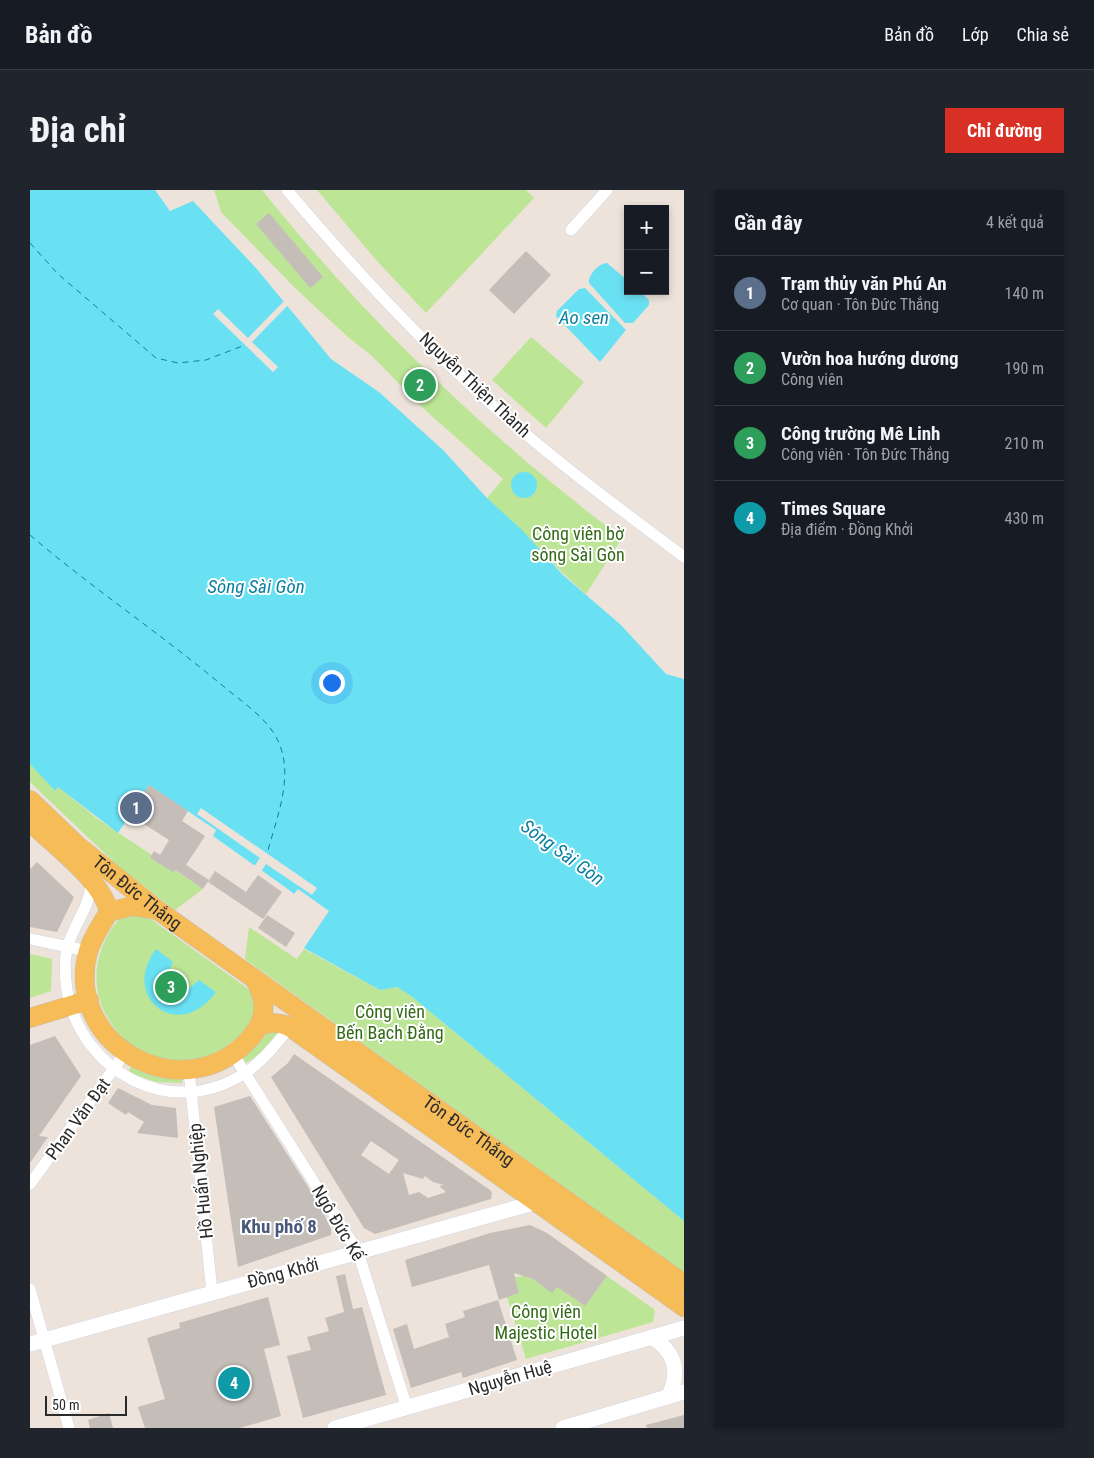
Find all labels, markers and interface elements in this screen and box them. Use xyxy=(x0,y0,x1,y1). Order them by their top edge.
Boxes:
text: Bản đồ xyxy=(25,21,93,49)
text: Bản đồ xyxy=(884,24,934,45)
text: Lớp xyxy=(962,24,989,45)
text: Chia sẻ xyxy=(1017,24,1069,45)
button: Chỉ đường xyxy=(945,108,1064,153)
text: Địa chỉ xyxy=(30,110,126,151)
map controls xyxy=(624,205,669,295)
button: + xyxy=(624,205,669,250)
text: Gần đây xyxy=(734,211,802,235)
text: 4 kết quả xyxy=(986,213,1044,232)
button: − xyxy=(624,250,669,295)
text: Trạm thủy văn Phú An xyxy=(781,272,947,295)
text: 1 xyxy=(746,284,754,303)
text: 140 m xyxy=(1005,284,1044,303)
text: Cơ quan · Tôn Đức Thắng xyxy=(781,295,939,314)
water label: Ao sen xyxy=(558,306,609,329)
street label: Nguyễn Thiện Thành xyxy=(415,328,535,442)
text: Vườn hoa hướng dương xyxy=(781,347,959,370)
text: 2 xyxy=(746,359,754,378)
text: 190 m xyxy=(1005,359,1044,378)
pin: 2 xyxy=(404,366,436,404)
text: Công viên xyxy=(781,370,843,389)
text: Công trường Mê Linh xyxy=(781,422,940,445)
text: 3 xyxy=(746,434,754,453)
text: 210 m xyxy=(1005,434,1044,453)
text: Công viên · Tôn Đức Thắng xyxy=(781,445,949,464)
text: Times Square xyxy=(781,497,885,520)
text: 4 xyxy=(746,509,754,528)
text: 430 m xyxy=(1005,509,1044,528)
text: Địa điểm · Ðồng Khởi xyxy=(781,520,913,539)
park label: Công viên bờ sông Sài Gòn xyxy=(531,523,625,565)
water label: Sông Sài Gòn xyxy=(207,575,305,598)
your location xyxy=(319,670,345,696)
pin: 1 xyxy=(120,789,152,827)
water label: Sông Sài Gòn xyxy=(517,815,609,890)
street label: Tôn Đức Thắng xyxy=(89,851,186,934)
pin: 3 xyxy=(155,968,187,1006)
park label: Công viên Bến Bạch Đằng xyxy=(336,1001,444,1043)
street label: Phan Văn Ðạt xyxy=(41,1074,114,1164)
street label: Tôn Ðức Thắng xyxy=(419,1091,519,1170)
street label: Hồ Huấn Nghiệp xyxy=(184,1122,217,1240)
street label: Ngô Ðức Kế xyxy=(308,1181,370,1266)
district label: Khu phố 8 xyxy=(241,1215,317,1238)
street label: Ðồng Khởi xyxy=(245,1253,321,1292)
park label: Công viên Majestic Hotel xyxy=(495,1301,597,1343)
street label: Nguyễn Huệ xyxy=(466,1356,554,1399)
pin: 4 xyxy=(218,1364,250,1402)
scale bar xyxy=(45,1393,128,1416)
text: 50 m xyxy=(52,1397,80,1413)

